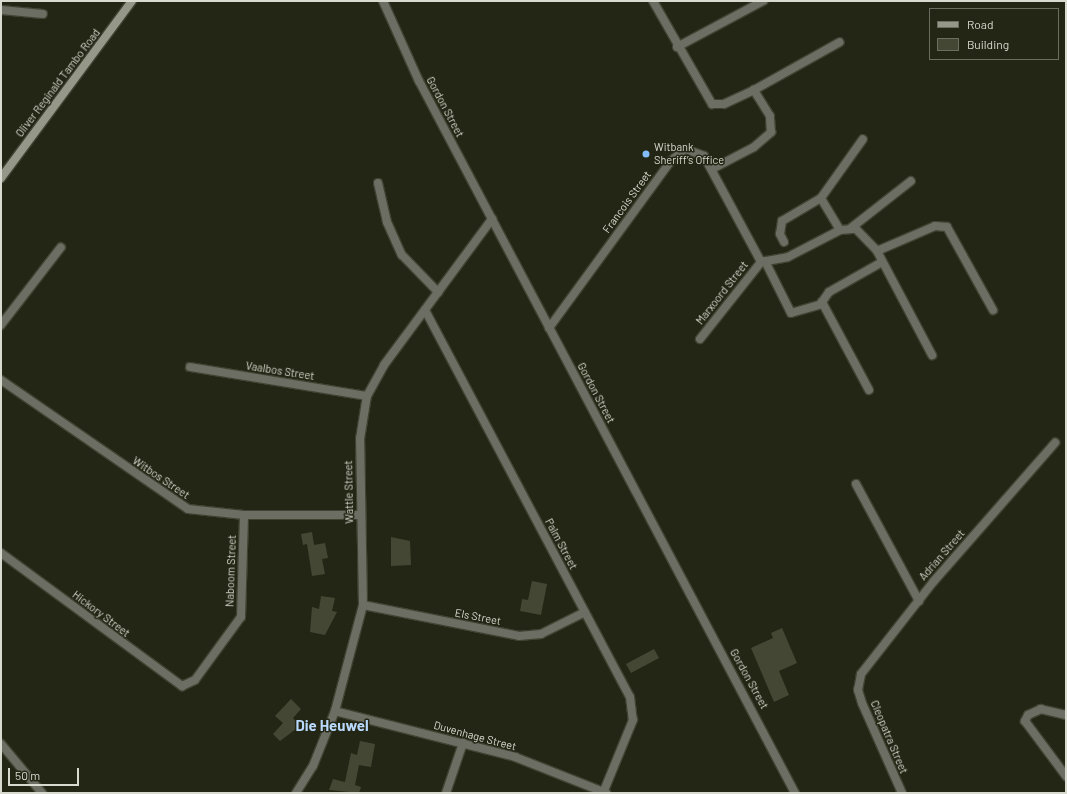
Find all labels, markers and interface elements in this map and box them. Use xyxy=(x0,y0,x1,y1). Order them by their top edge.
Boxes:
legend xyxy=(929,8,1059,60)
text: Road xyxy=(967,17,994,31)
street label: Oliver Reginald Tambo Road xyxy=(13,26,103,140)
text: Building xyxy=(967,37,1009,51)
street label: Gordon Street xyxy=(423,74,467,140)
place label: Witbank Sheriff’s Office xyxy=(654,141,724,167)
marker: Witbank Sheriff’s Office xyxy=(641,149,651,159)
street label: Francois Street xyxy=(600,168,654,236)
street label: Marxoord Street xyxy=(693,259,751,327)
street label: Vaalbos Street xyxy=(245,359,315,383)
street label: Gordon Street xyxy=(574,360,618,426)
street label: Witbos Street xyxy=(130,454,192,502)
street label: Wattle Street xyxy=(342,460,356,524)
street label: Palm Street xyxy=(542,516,580,572)
street label: Adrian Street xyxy=(916,527,968,583)
street label: Naboom Street xyxy=(223,535,239,607)
street label: Hickory Street xyxy=(70,588,132,640)
street label: Els Street xyxy=(454,606,502,628)
street label: Gordon Street xyxy=(727,647,771,711)
street label: Cleopatra Street xyxy=(868,698,910,776)
district label: Die Heuwel xyxy=(295,717,369,735)
street label: Duvenhage Street xyxy=(432,719,518,753)
scale bar xyxy=(10,760,81,786)
text: 50 m xyxy=(15,768,40,782)

